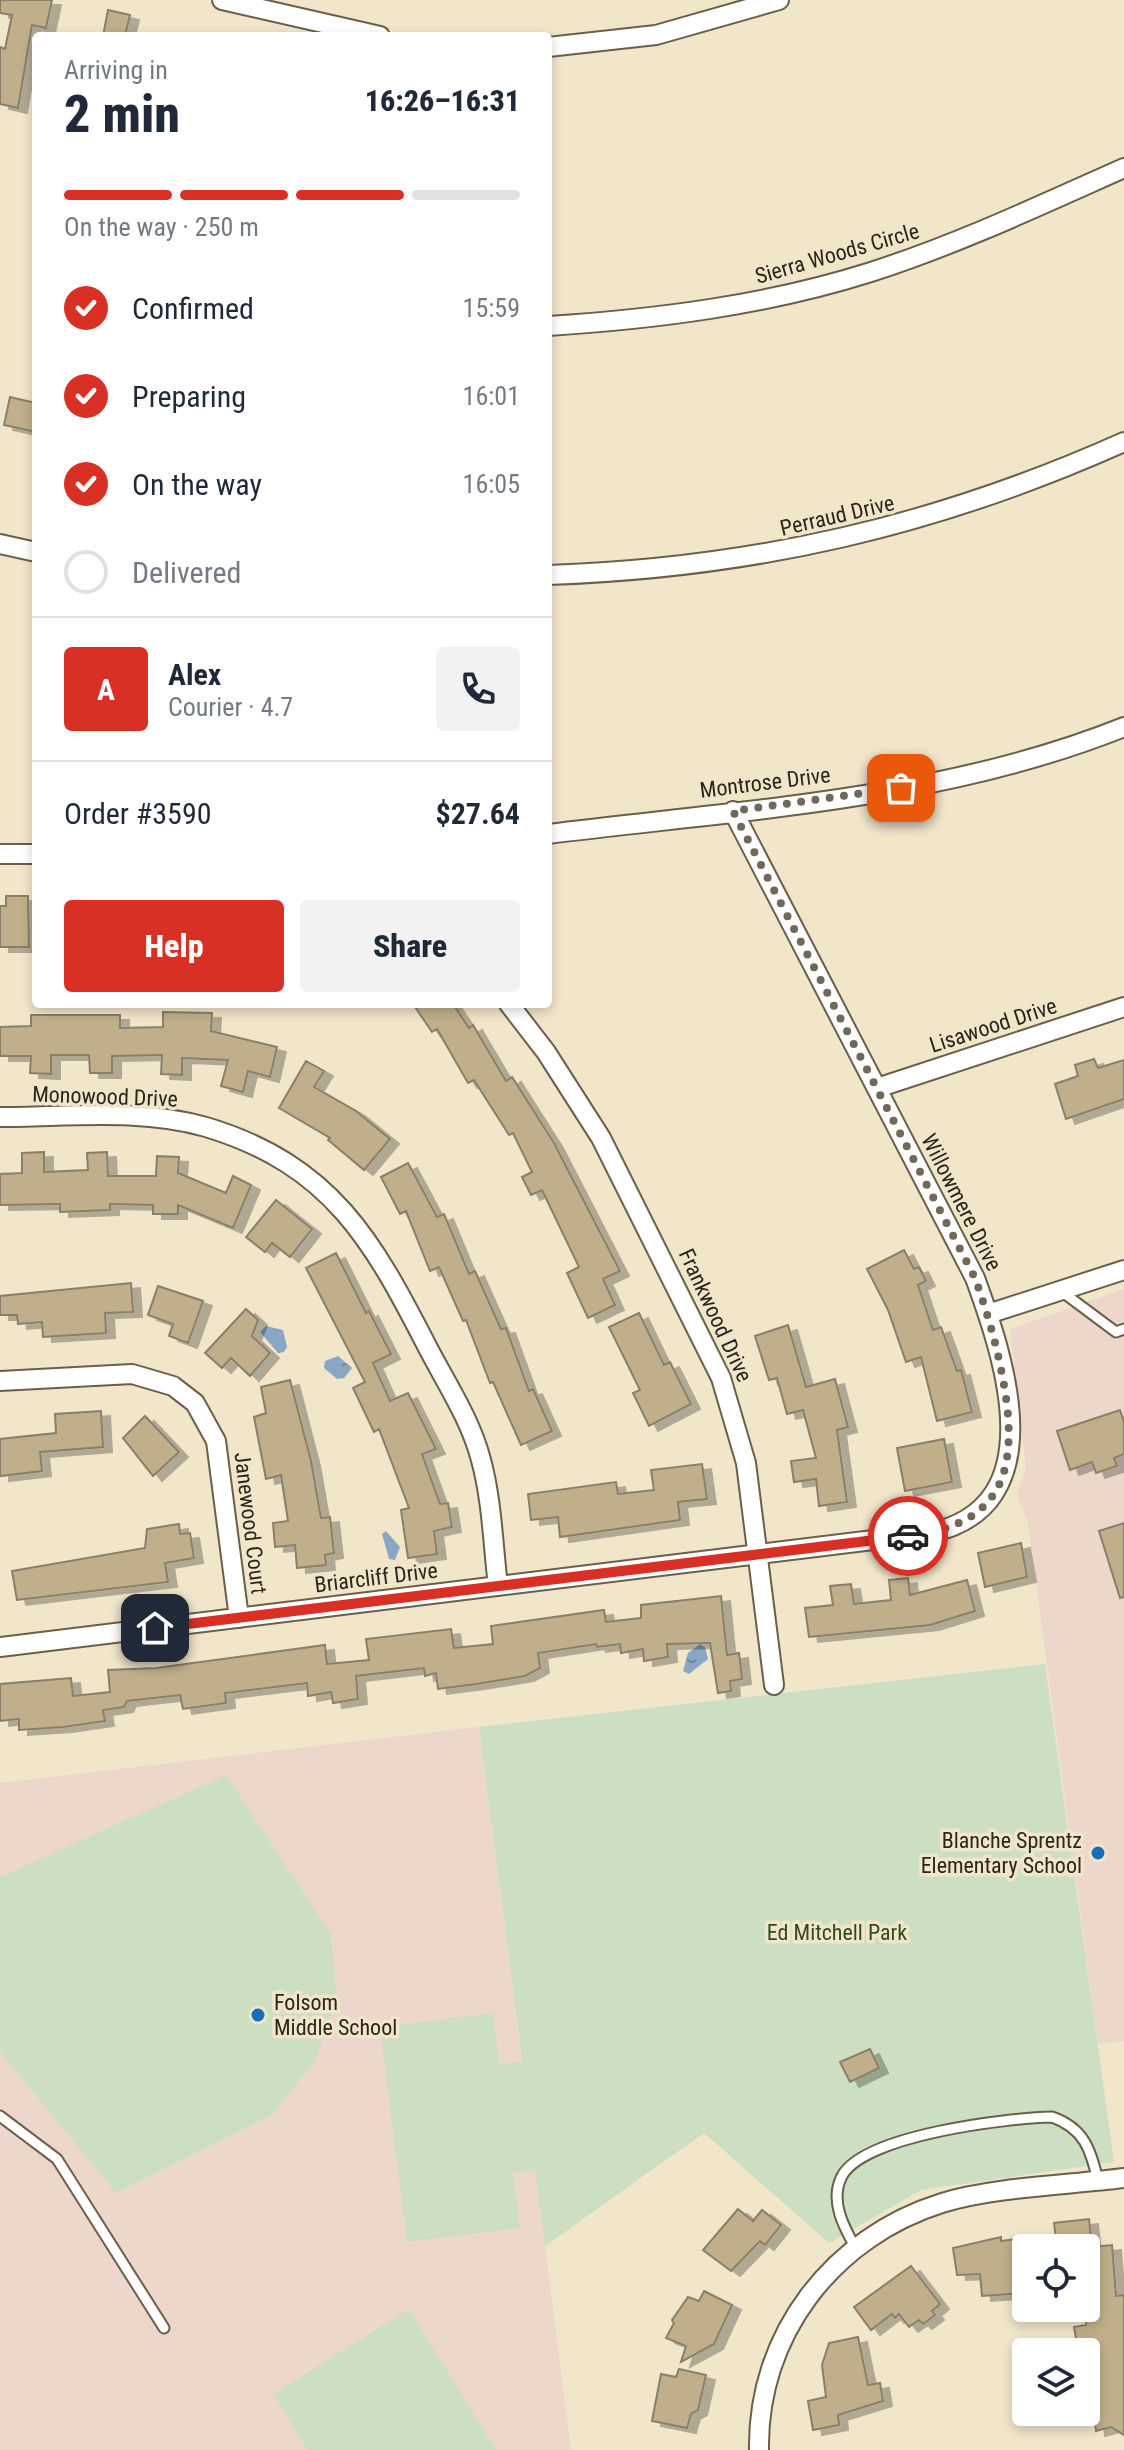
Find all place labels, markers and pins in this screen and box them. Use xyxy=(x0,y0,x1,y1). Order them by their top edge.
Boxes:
pin xyxy=(867,754,935,822)
pin xyxy=(121,1594,189,1662)
place label: Blanche Sprentz Elementary School xyxy=(921,1828,1082,1878)
marker: Blanche Sprentz Elementary School xyxy=(1089,1844,1107,1862)
place label: Folsom Middle School xyxy=(274,1990,397,2040)
marker: Folsom Middle School xyxy=(249,2006,267,2024)

